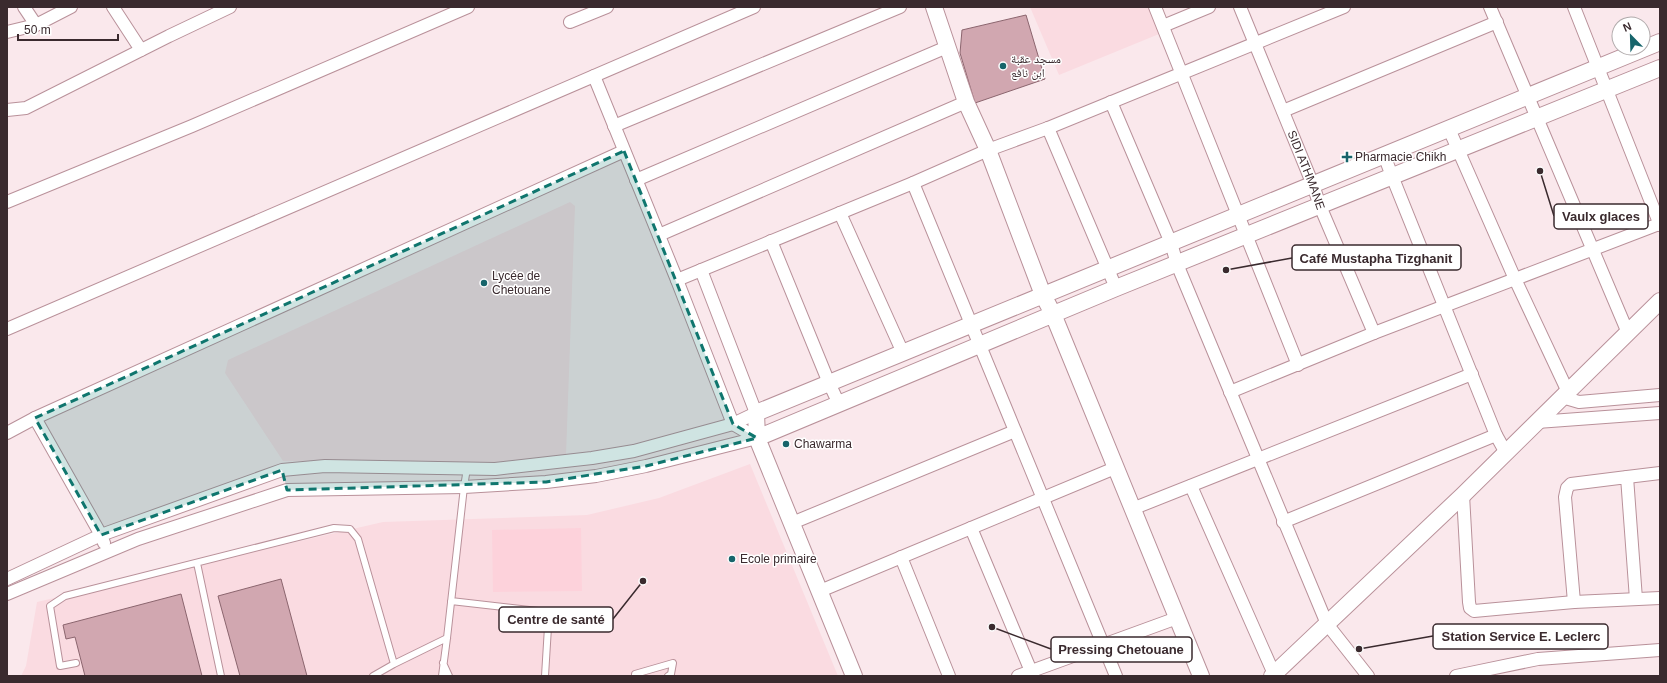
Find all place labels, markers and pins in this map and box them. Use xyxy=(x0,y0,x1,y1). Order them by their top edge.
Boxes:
place label: مسجد عقبة ابن نافع xyxy=(1011,52,1061,80)
marker: مسجد عقبة ابن نافع xyxy=(998,61,1008,71)
place label: Pharmacie Chikh xyxy=(1355,150,1446,164)
marker: Pharmacie Chikh xyxy=(1342,152,1352,162)
callout: Vaulx glaces xyxy=(1554,204,1648,229)
callout: Café Mustapha Tizghanit xyxy=(1292,245,1461,270)
place label: Lycée de Chetouane xyxy=(492,269,551,297)
marker: Lycée de Chetouane xyxy=(479,278,489,288)
place label: Chawarma xyxy=(794,437,852,451)
marker: Chawarma xyxy=(781,439,791,449)
place label: Ecole primaire xyxy=(740,552,817,566)
marker: Ecole primaire xyxy=(727,554,737,564)
callout: Centre de santé xyxy=(499,607,613,632)
callout: Station Service E. Leclerc xyxy=(1433,624,1608,649)
callout: Pressing Chetouane xyxy=(1051,637,1192,662)

